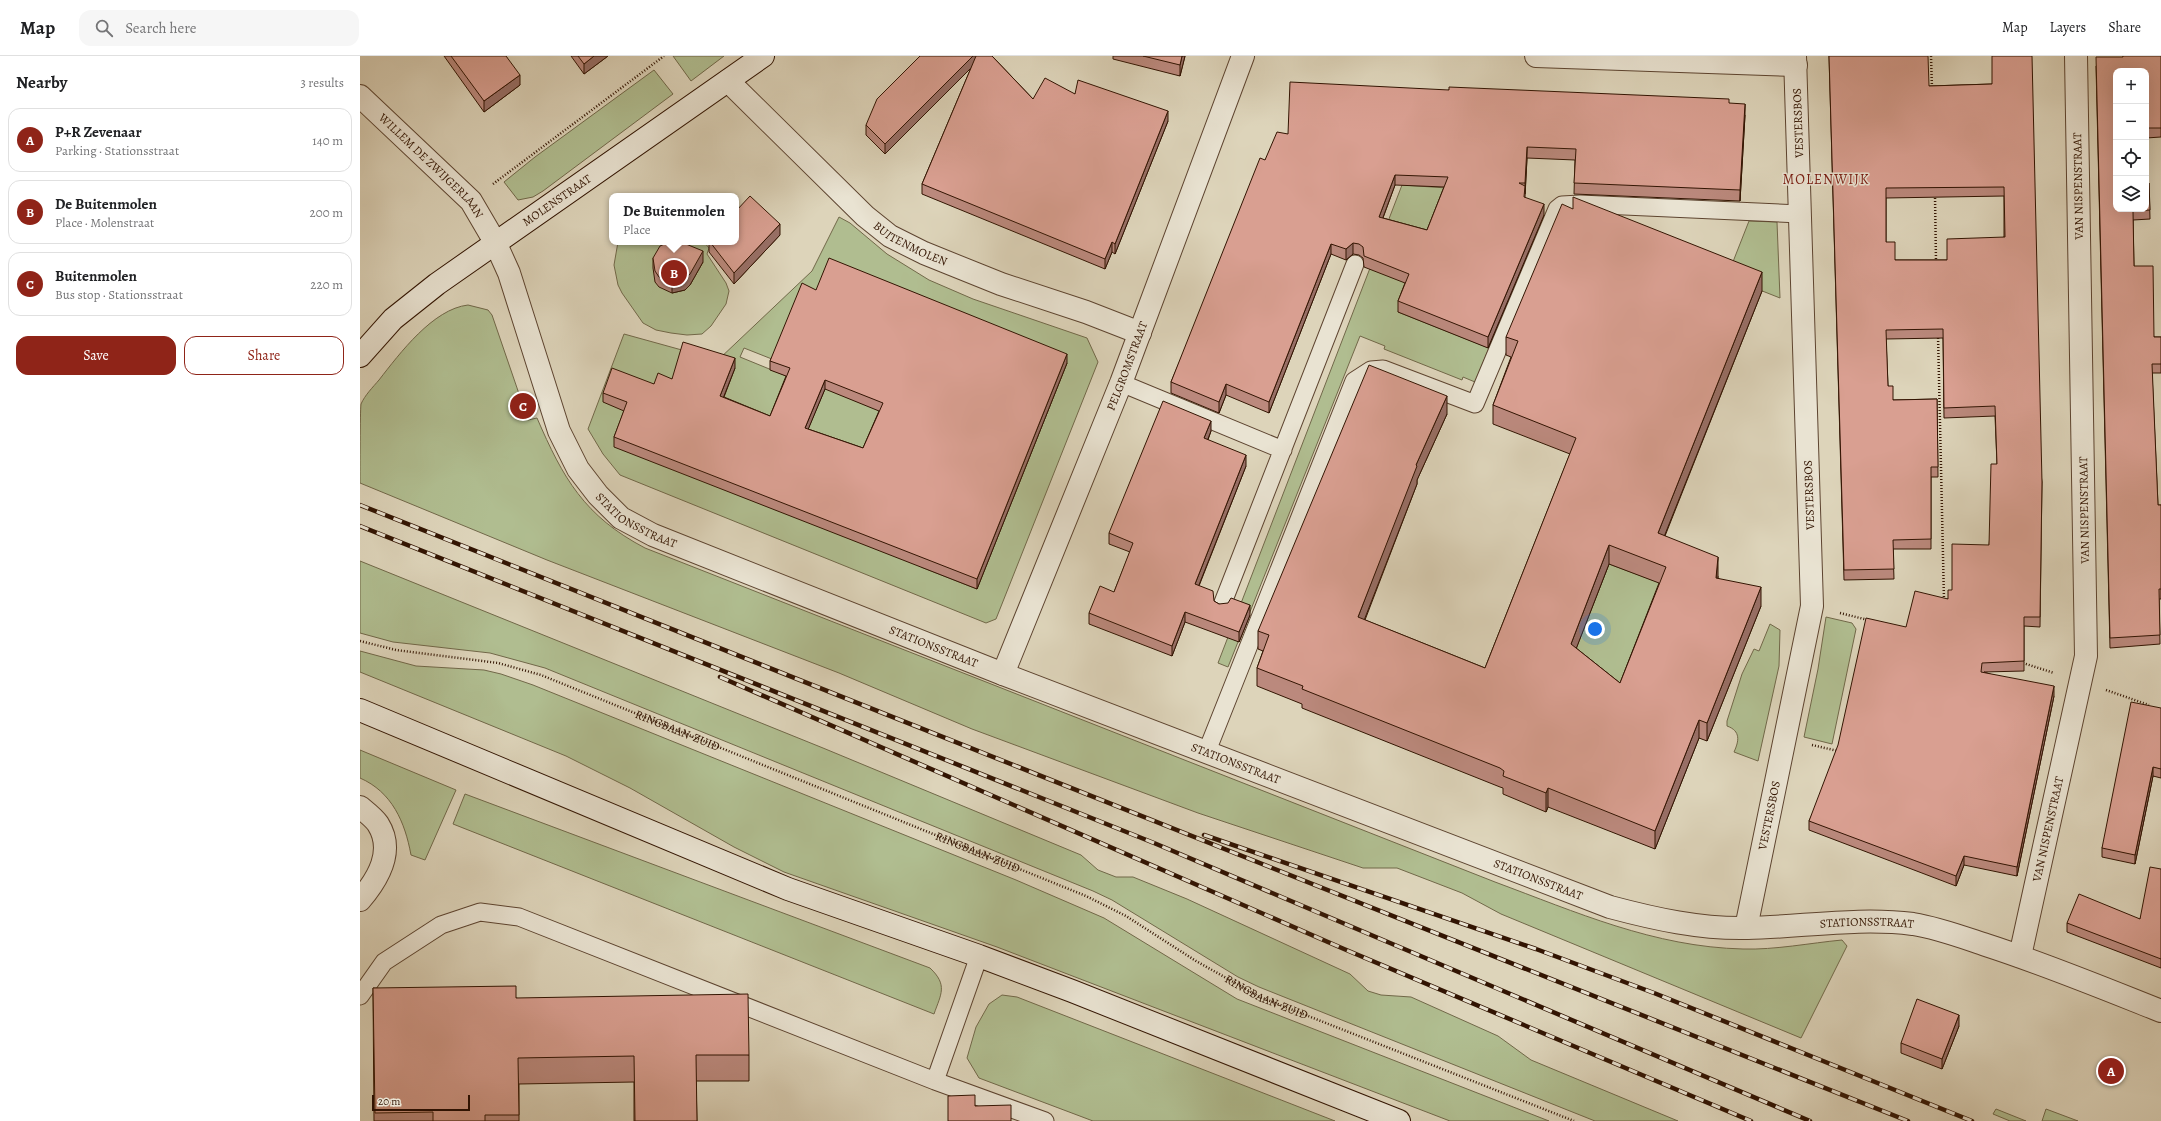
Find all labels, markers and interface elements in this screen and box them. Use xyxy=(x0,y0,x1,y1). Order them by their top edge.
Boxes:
search box xyxy=(79,10,359,46)
text: Map xyxy=(20,15,55,41)
icon: search xyxy=(93,17,115,39)
text: Search here xyxy=(125,18,197,38)
text: Map xyxy=(2002,18,2028,37)
text: Layers xyxy=(2050,18,2086,37)
text: Share xyxy=(2108,18,2141,37)
map controls xyxy=(2113,68,2149,212)
button: + xyxy=(2113,68,2149,104)
text: Nearby xyxy=(16,71,67,94)
text: 3 results xyxy=(300,74,344,91)
street label: VESTERSBOS xyxy=(1789,88,1807,159)
button: − xyxy=(2113,104,2149,140)
street label: WILLEM DE ZWIJGERLAAN xyxy=(375,109,487,221)
text: P+R Zevenaar xyxy=(55,122,142,142)
text: A xyxy=(26,132,34,149)
text: 140 m xyxy=(312,132,343,149)
street label: VAN NISPENSTRAAT xyxy=(2069,132,2087,241)
button: locate xyxy=(2113,140,2149,176)
text: Parking · Stationsstraat xyxy=(55,142,179,159)
street label: MOLENSTRAAT xyxy=(519,170,595,230)
district label: MOLENWIJK xyxy=(1783,170,1869,189)
button: layers xyxy=(2113,176,2149,212)
popup xyxy=(609,193,739,245)
text: De Buitenmolen xyxy=(55,194,157,214)
text: De Buitenmolen xyxy=(623,201,725,221)
text: B xyxy=(26,204,34,221)
text: 200 m xyxy=(310,204,343,221)
text: Place · Molenstraat xyxy=(55,214,154,231)
street label: BUITENMOLEN xyxy=(870,218,950,270)
text: Place xyxy=(623,221,651,238)
pin: B xyxy=(661,258,687,288)
text: Buitenmolen xyxy=(55,266,137,286)
text: C xyxy=(26,276,34,293)
text: 220 m xyxy=(310,276,343,293)
text: Bus stop · Stationsstraat xyxy=(55,286,183,303)
street label: PELGROMSTRAAT xyxy=(1103,319,1151,413)
button: Save xyxy=(16,336,176,375)
button: Share xyxy=(184,336,344,375)
pin: C xyxy=(510,391,536,421)
street label: VAN NISPENSTRAAT xyxy=(2075,456,2093,565)
street label: VESTERSBOS xyxy=(1800,460,1818,531)
street label: STATIONSSTRAAT xyxy=(592,489,680,552)
your location xyxy=(1585,619,1605,639)
street label: STATIONSSTRAAT xyxy=(887,622,981,671)
street label: RINGBAAN-ZUID xyxy=(633,706,722,755)
street label: STATIONSSTRAAT xyxy=(1189,739,1283,788)
street label: VAN NISPENSTRAAT xyxy=(2028,775,2067,884)
street label: VESTERSBOS xyxy=(1754,779,1784,852)
street label: RINGBAAN-ZUID xyxy=(933,828,1023,877)
street label: STATIONSSTRAAT xyxy=(1491,855,1585,904)
street label: STATIONSSTRAAT xyxy=(1819,914,1915,932)
street label: RINGBAAN-ZUID xyxy=(1222,971,1310,1023)
pin: A xyxy=(2098,1056,2124,1086)
scale bar xyxy=(372,1093,470,1112)
text: 20 m xyxy=(378,1094,400,1109)

